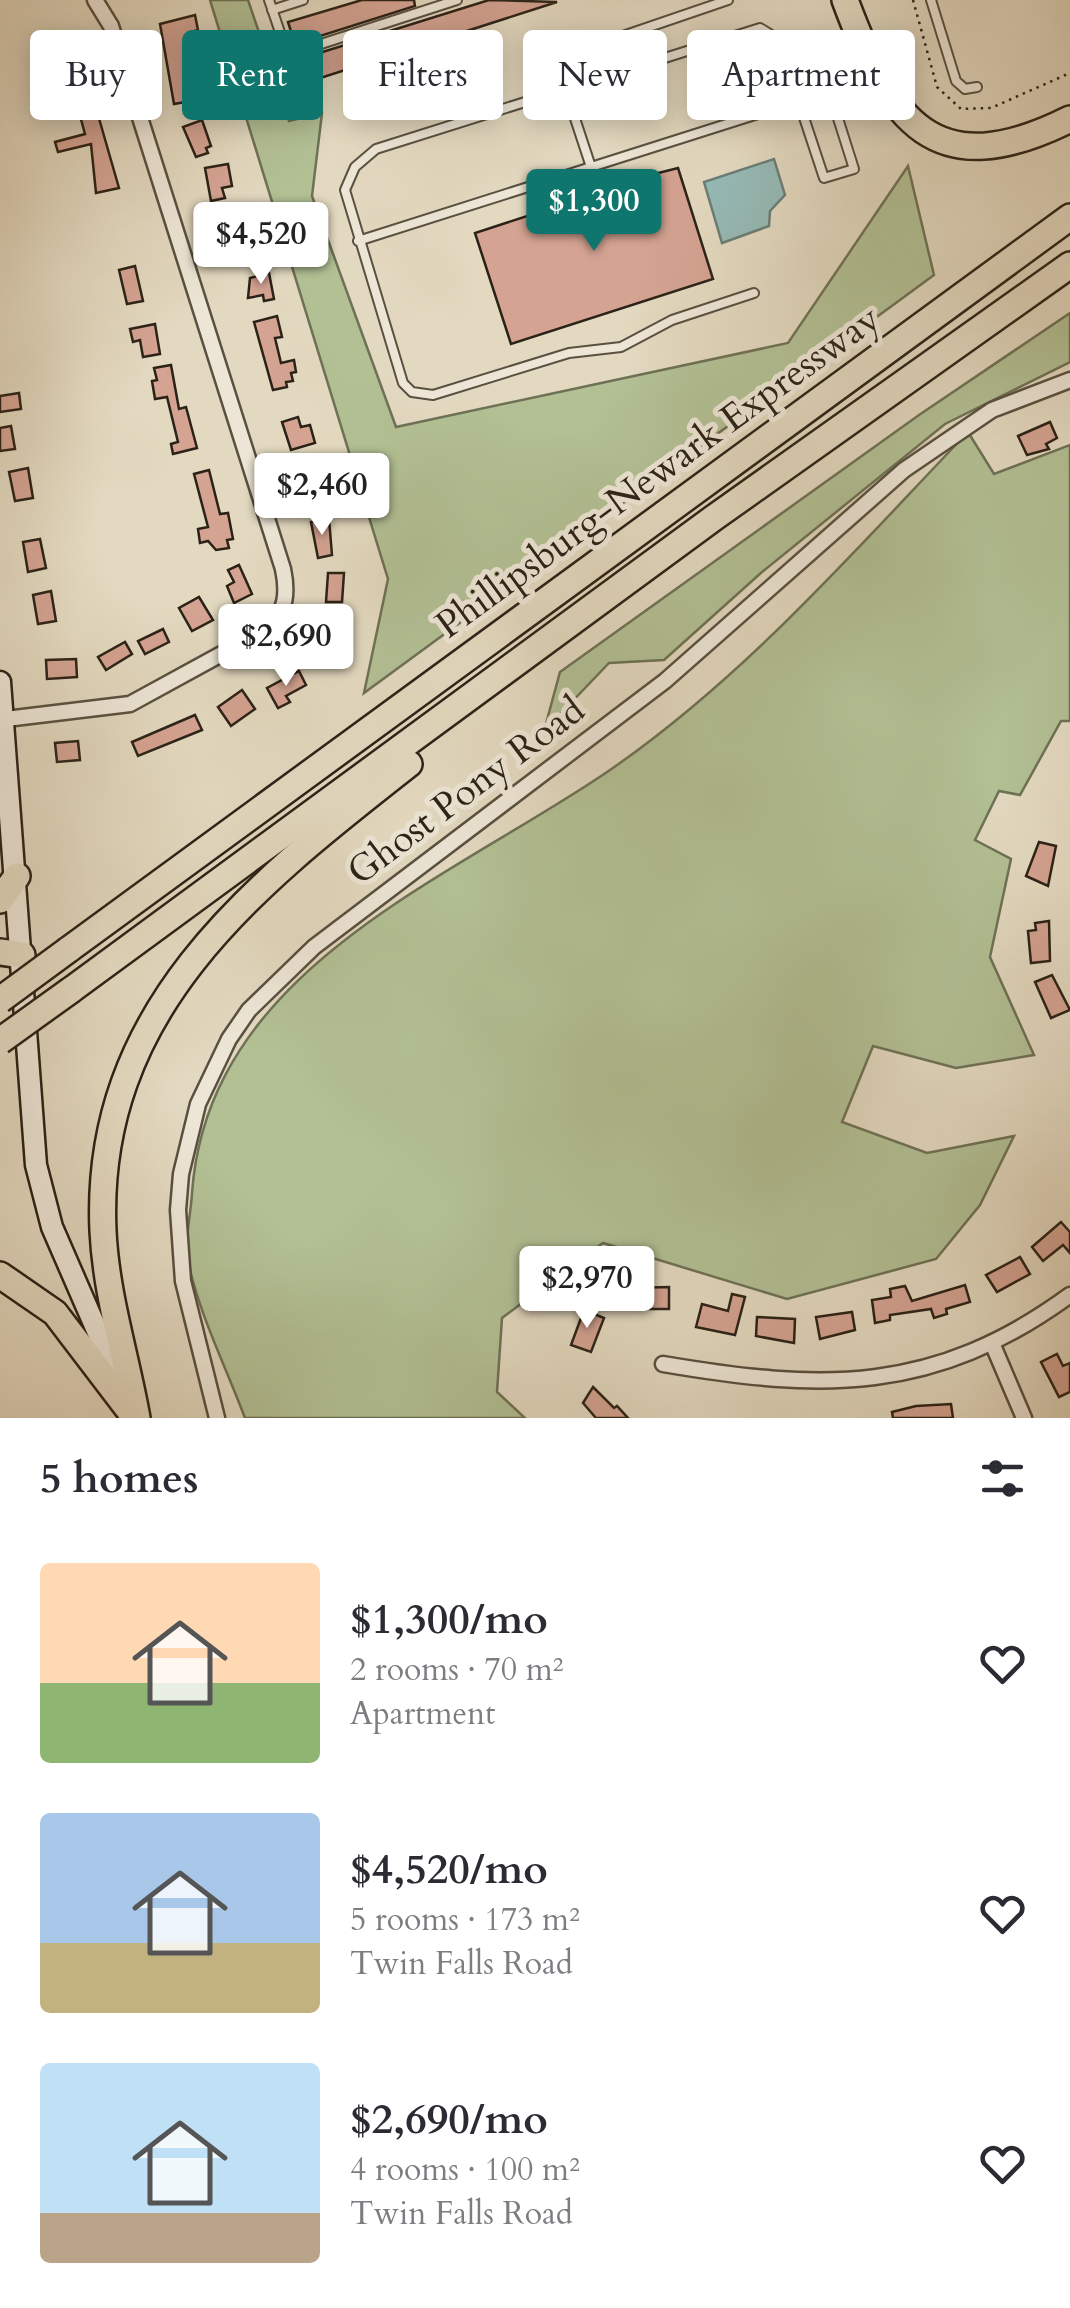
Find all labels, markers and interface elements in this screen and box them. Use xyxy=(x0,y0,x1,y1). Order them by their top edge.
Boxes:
chip: Buy xyxy=(30,30,162,120)
chip: Rent xyxy=(182,30,323,120)
chip: Filters xyxy=(343,30,503,120)
chip: New xyxy=(523,30,667,120)
chip: Apartment xyxy=(687,30,915,120)
pin: $1,300 xyxy=(513,169,675,254)
text: $1,300 xyxy=(548,179,640,223)
pin: $4,520 xyxy=(180,202,342,287)
text: $4,520 xyxy=(215,212,307,256)
street label: Phillipsburg-Newark Expressway xyxy=(425,293,891,651)
pin: $2,460 xyxy=(241,453,403,538)
text: $2,460 xyxy=(276,463,368,507)
pin: $2,690 xyxy=(205,604,367,689)
text: $2,690 xyxy=(240,614,332,658)
street label: Ghost Pony Road xyxy=(337,685,595,897)
pin: $2,970 xyxy=(506,1246,668,1331)
text: $2,970 xyxy=(541,1256,633,1300)
text: 5 homes xyxy=(40,1450,198,1507)
icon: filters xyxy=(975,1451,1030,1506)
text: $1,300/mo xyxy=(350,1591,548,1648)
icon: home xyxy=(120,1603,240,1723)
icon: heart xyxy=(975,1636,1030,1691)
text: 2 rooms · 70 m² xyxy=(350,1648,563,1692)
text: Apartment xyxy=(350,1692,495,1736)
text: $4,520/mo xyxy=(350,1841,548,1898)
icon: home xyxy=(120,1853,240,1973)
icon: heart xyxy=(975,1886,1030,1941)
text: 5 rooms · 173 m² xyxy=(350,1898,580,1942)
text: Twin Falls Road xyxy=(350,1942,573,1986)
text: $2,690/mo xyxy=(350,2091,548,2148)
icon: home xyxy=(120,2103,240,2223)
icon: heart xyxy=(975,2136,1030,2191)
text: 4 rooms · 100 m² xyxy=(350,2148,580,2192)
text: Twin Falls Road xyxy=(350,2192,573,2236)

